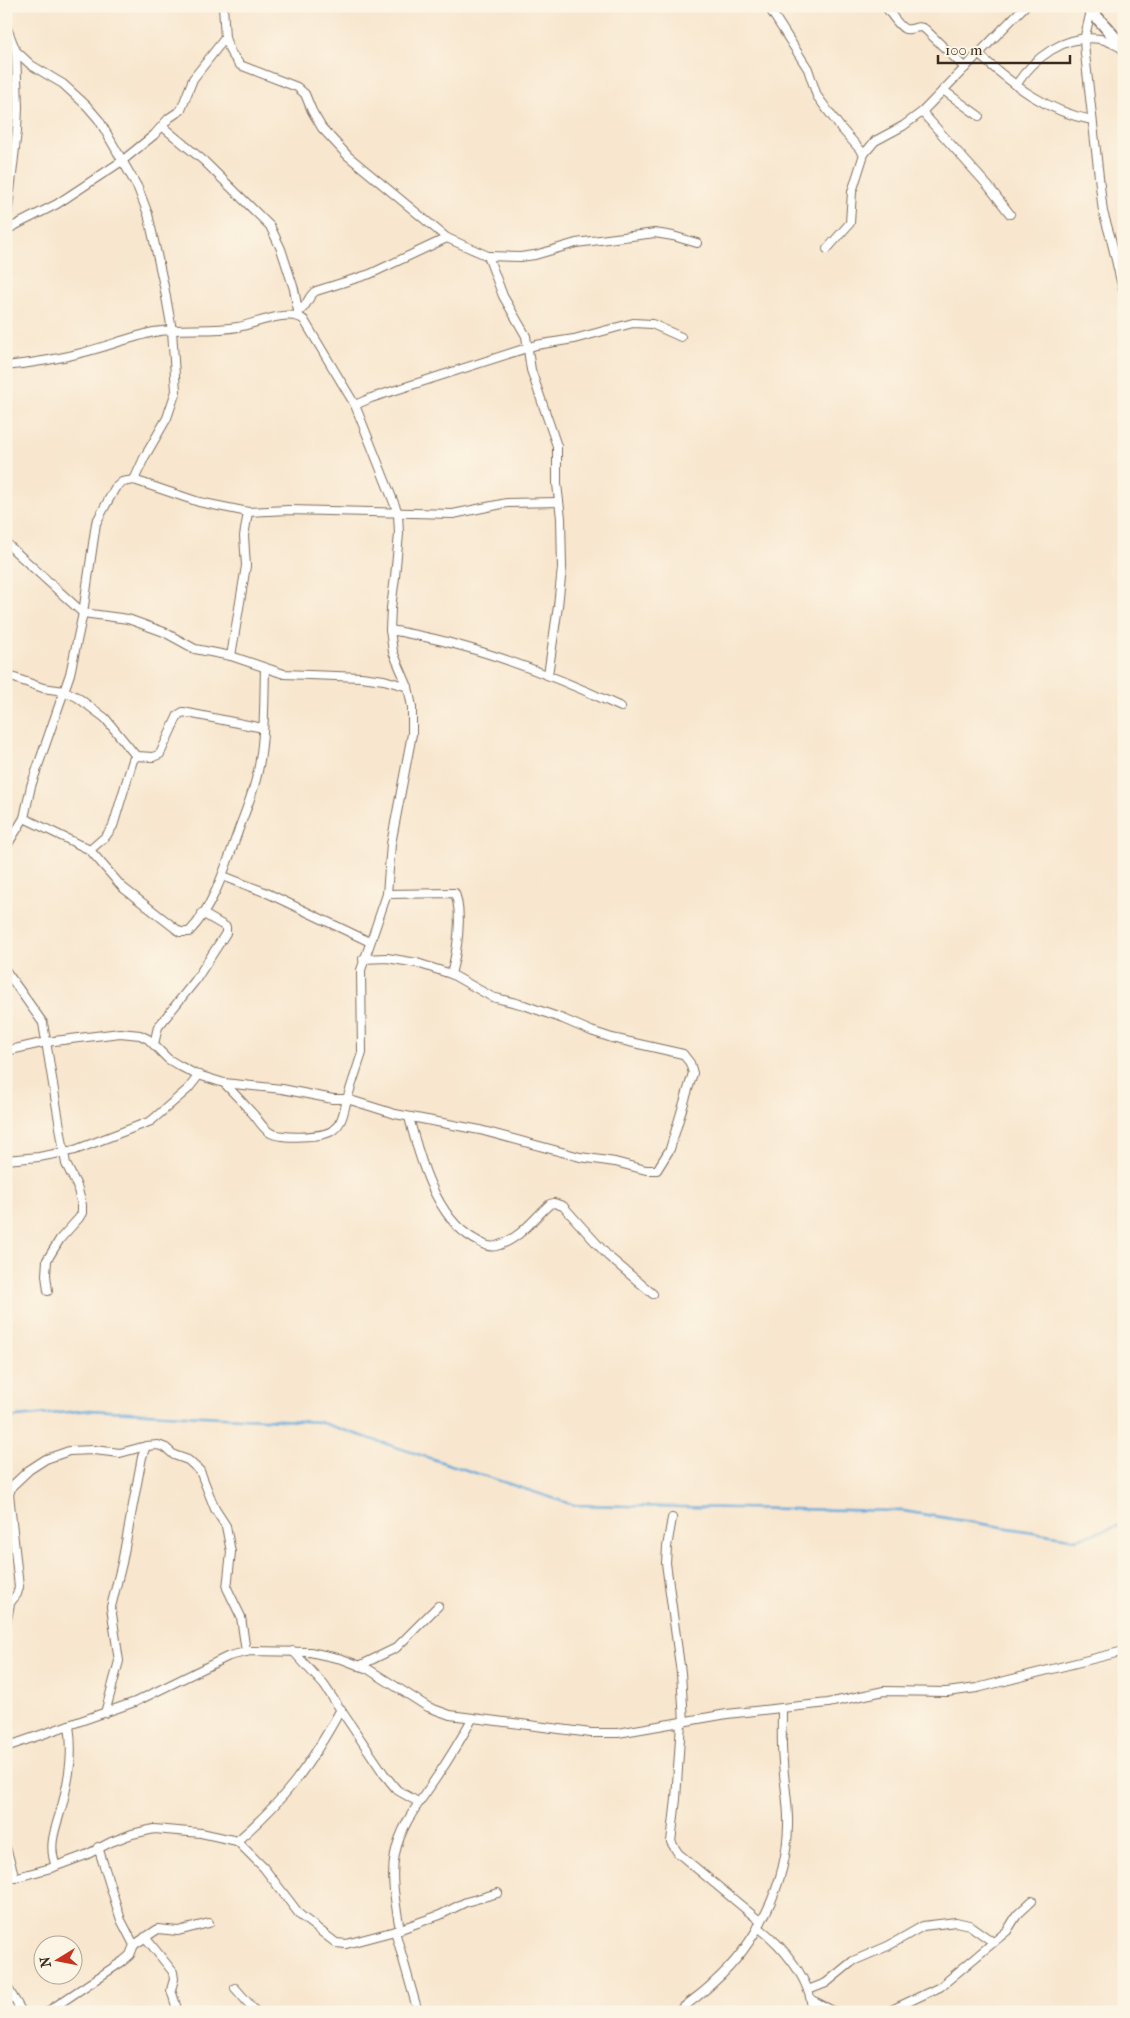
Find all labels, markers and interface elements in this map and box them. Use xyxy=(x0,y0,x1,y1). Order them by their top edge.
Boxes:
scale bar xyxy=(938,32,1070,64)
text: 100 m xyxy=(945,41,983,59)
north arrow xyxy=(32,1936,82,1986)
text: N xyxy=(36,1955,55,1969)

